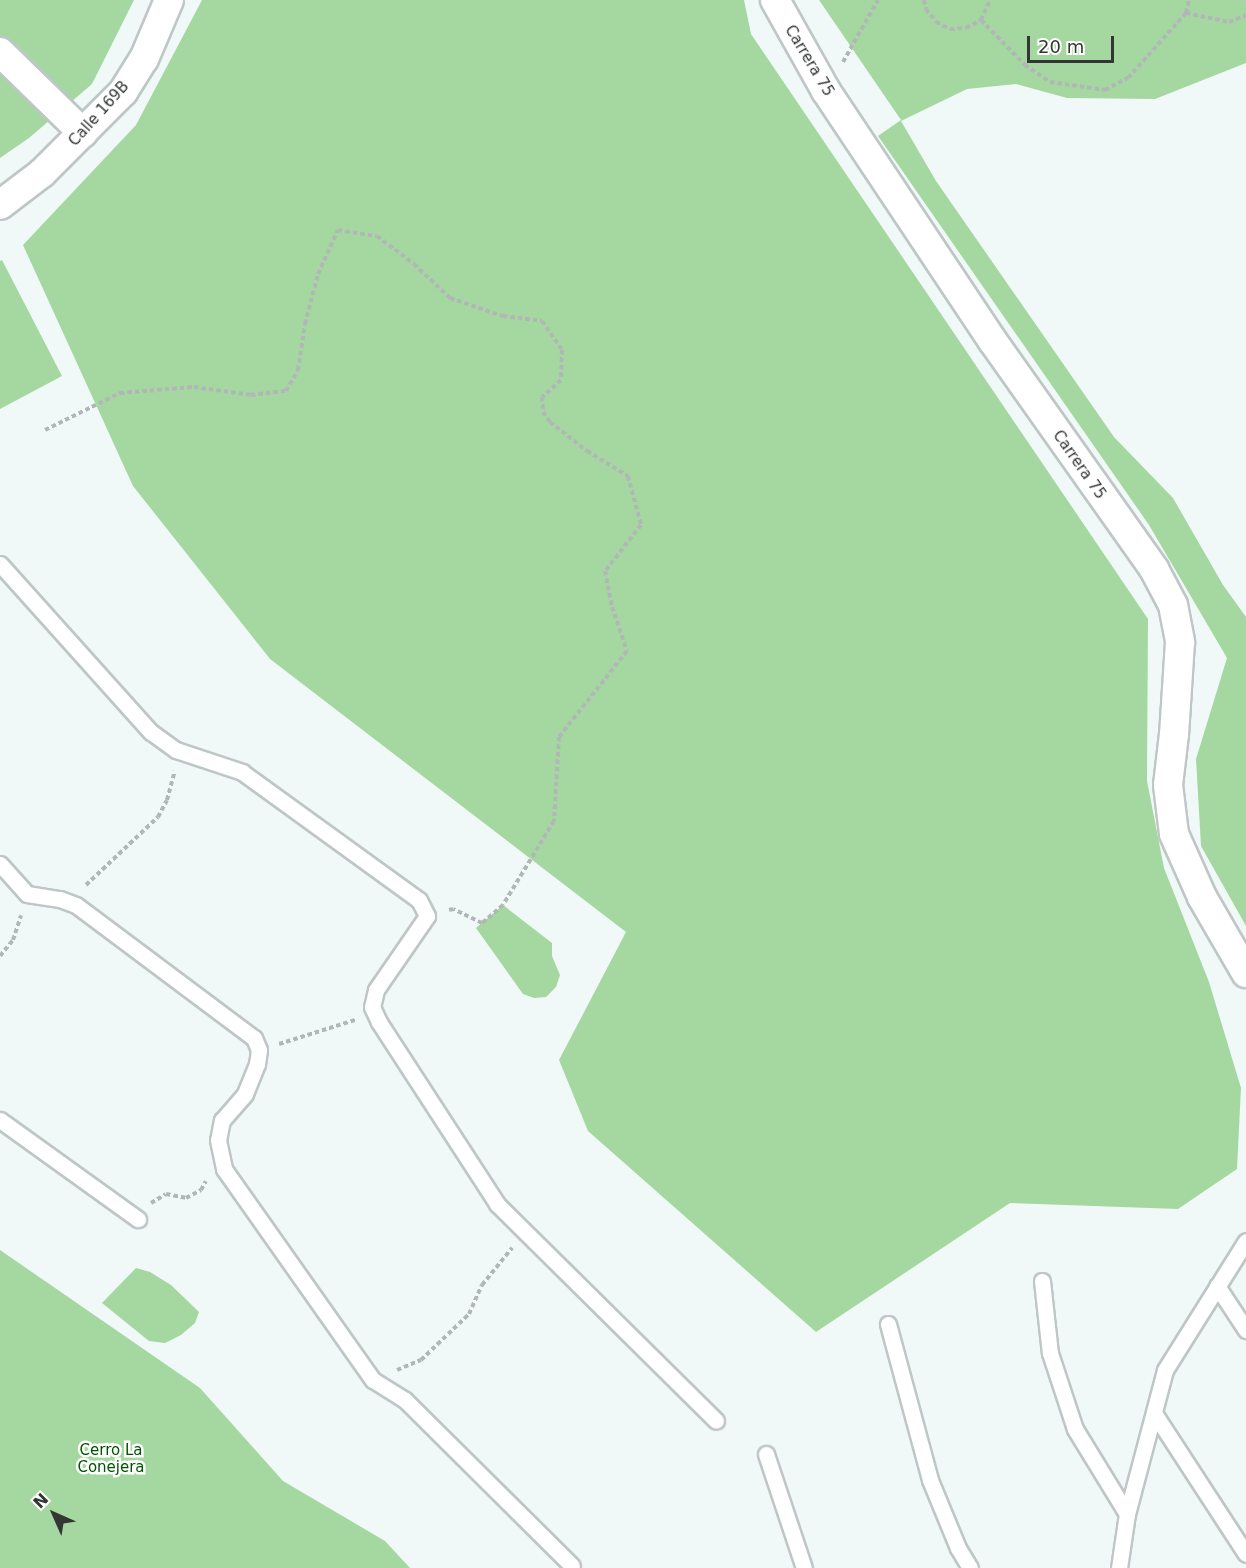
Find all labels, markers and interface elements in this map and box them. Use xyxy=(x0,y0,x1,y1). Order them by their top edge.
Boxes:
street label: Carrera 75 xyxy=(781,22,837,100)
scale bar xyxy=(1030,24,1117,62)
text: 20 m xyxy=(1038,36,1084,57)
street label: Calle 169B xyxy=(65,78,133,150)
street label: Carrera 75 xyxy=(1049,427,1109,503)
park label: Cerro La Conejera xyxy=(77,1441,145,1476)
north arrow xyxy=(24,1484,84,1544)
text: N xyxy=(29,1489,52,1512)

